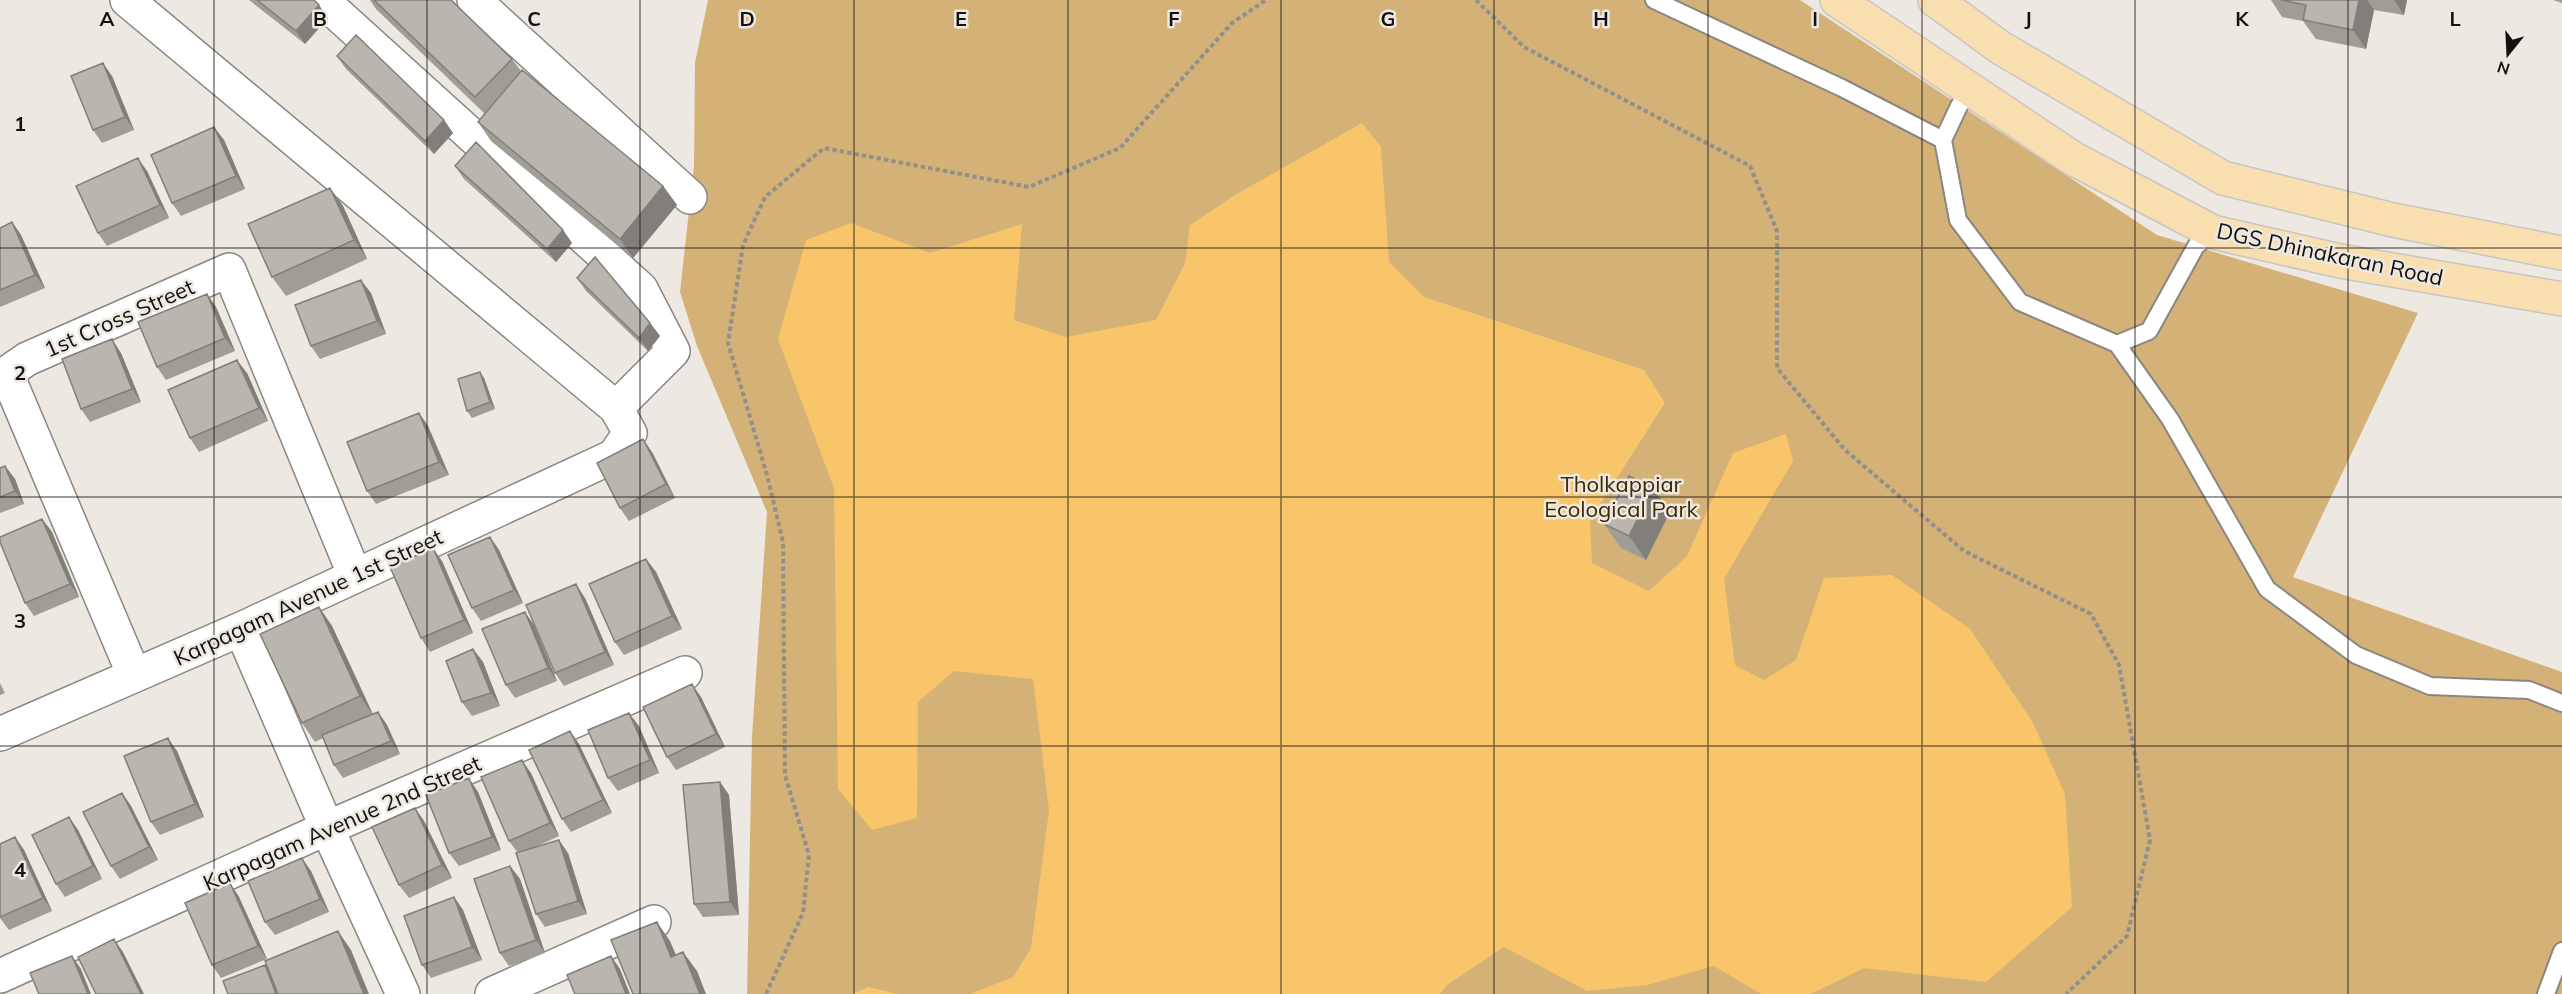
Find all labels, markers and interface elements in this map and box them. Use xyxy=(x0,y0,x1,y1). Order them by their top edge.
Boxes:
text: A xyxy=(100,6,115,31)
text: B xyxy=(313,6,327,31)
text: C xyxy=(527,6,541,31)
text: D xyxy=(739,6,755,31)
text: E xyxy=(955,6,967,31)
text: F xyxy=(1168,6,1180,31)
text: G xyxy=(1381,6,1395,31)
text: H xyxy=(1593,6,1609,31)
text: I xyxy=(1812,6,1818,31)
text: J xyxy=(2024,6,2032,31)
text: K xyxy=(2235,6,2249,31)
text: L xyxy=(2449,6,2461,31)
north arrow xyxy=(2478,24,2538,84)
text: N xyxy=(2495,57,2512,80)
text: 1 xyxy=(14,111,26,136)
street label: DGS Dhinakaran Road xyxy=(2214,216,2446,292)
street label: 1st Cross Street xyxy=(40,272,199,364)
text: 2 xyxy=(14,360,26,385)
park label: Tholkappiar Ecological Park xyxy=(1544,470,1699,523)
street label: Karpagam Avenue 1st Street xyxy=(169,522,447,672)
text: 3 xyxy=(14,608,26,633)
street label: Karpagam Avenue 2nd Street xyxy=(199,749,486,897)
text: 4 xyxy=(14,857,26,882)

